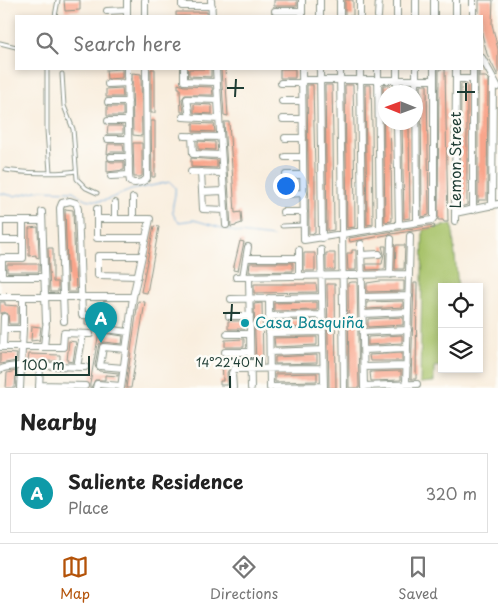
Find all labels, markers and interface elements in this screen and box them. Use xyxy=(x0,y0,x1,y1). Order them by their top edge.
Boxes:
search box xyxy=(15,15,483,70)
icon: search xyxy=(33,29,61,57)
text: Search here xyxy=(73,29,182,57)
north arrow xyxy=(378,85,423,130)
street label: Lemon Street xyxy=(443,112,466,208)
your location xyxy=(273,173,299,199)
map controls xyxy=(438,283,483,373)
button: locate xyxy=(438,283,483,328)
pin: A xyxy=(85,302,117,343)
place label: Casa Basquiña xyxy=(255,310,365,333)
marker: Casa Basquiña xyxy=(239,317,251,329)
button: layers xyxy=(438,328,483,373)
scale bar xyxy=(15,353,90,376)
text: 14°22'40"N xyxy=(196,353,264,371)
text: 100 m xyxy=(22,354,65,375)
text: Nearby xyxy=(20,405,97,437)
text: Saliente Residence xyxy=(68,467,243,495)
text: A xyxy=(31,481,43,505)
text: 320 m xyxy=(426,481,477,505)
text: Place xyxy=(68,495,109,519)
tab: Map xyxy=(60,553,90,604)
tab: Directions xyxy=(210,553,278,604)
tab: Saved xyxy=(398,553,438,604)

